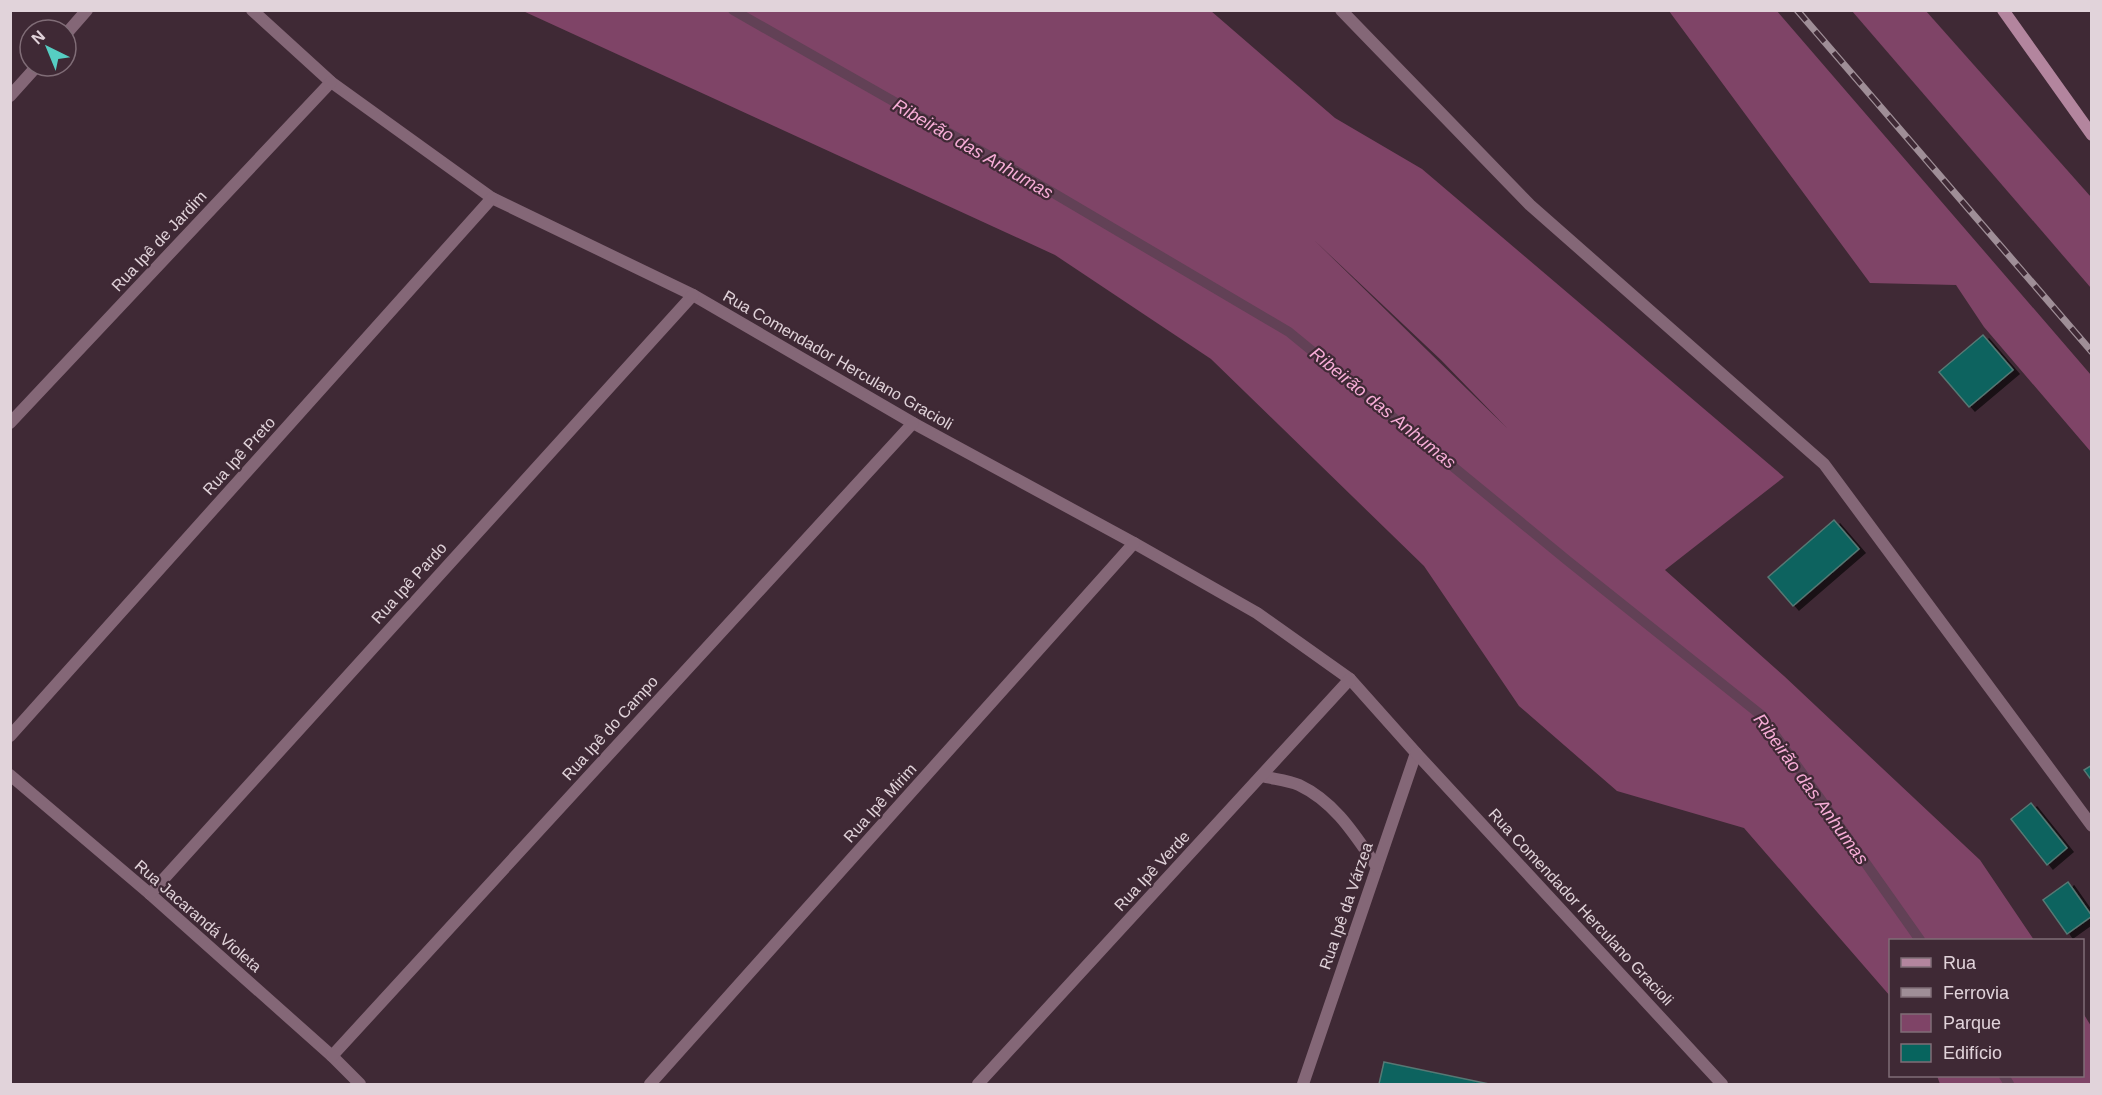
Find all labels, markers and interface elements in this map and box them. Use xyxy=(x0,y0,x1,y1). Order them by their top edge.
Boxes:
north arrow xyxy=(18,18,78,78)
text: N xyxy=(28,27,48,48)
water label: Ribeirão das Anhumas xyxy=(889,95,1057,203)
street label: Rua Ipê de Jardim xyxy=(108,187,210,295)
street label: Rua Comendador Herculano Gracioli xyxy=(720,287,956,433)
water label: Ribeirão das Anhumas xyxy=(1306,343,1460,473)
street label: Rua Ipê Preto xyxy=(200,414,278,498)
street label: Rua Ipê Pardo xyxy=(368,539,450,627)
street label: Rua Ipê do Campo xyxy=(559,672,661,784)
water label: Ribeirão das Anhumas xyxy=(1750,710,1872,868)
street label: Rua Ipê Mirim xyxy=(840,760,920,846)
street label: Rua Comendador Herculano Gracioli xyxy=(1485,805,1677,1009)
street label: Rua Ipê Verde xyxy=(1111,828,1193,914)
street label: Rua Ipê da Várzea xyxy=(1316,840,1376,972)
street label: Rua Jacarandá Violeta xyxy=(131,857,265,975)
legend xyxy=(1889,939,2084,1077)
text: Rua xyxy=(1943,953,1977,973)
text: Ferrovia xyxy=(1943,983,2010,1003)
text: Parque xyxy=(1943,1013,2001,1033)
text: Edifício xyxy=(1943,1043,2002,1063)

